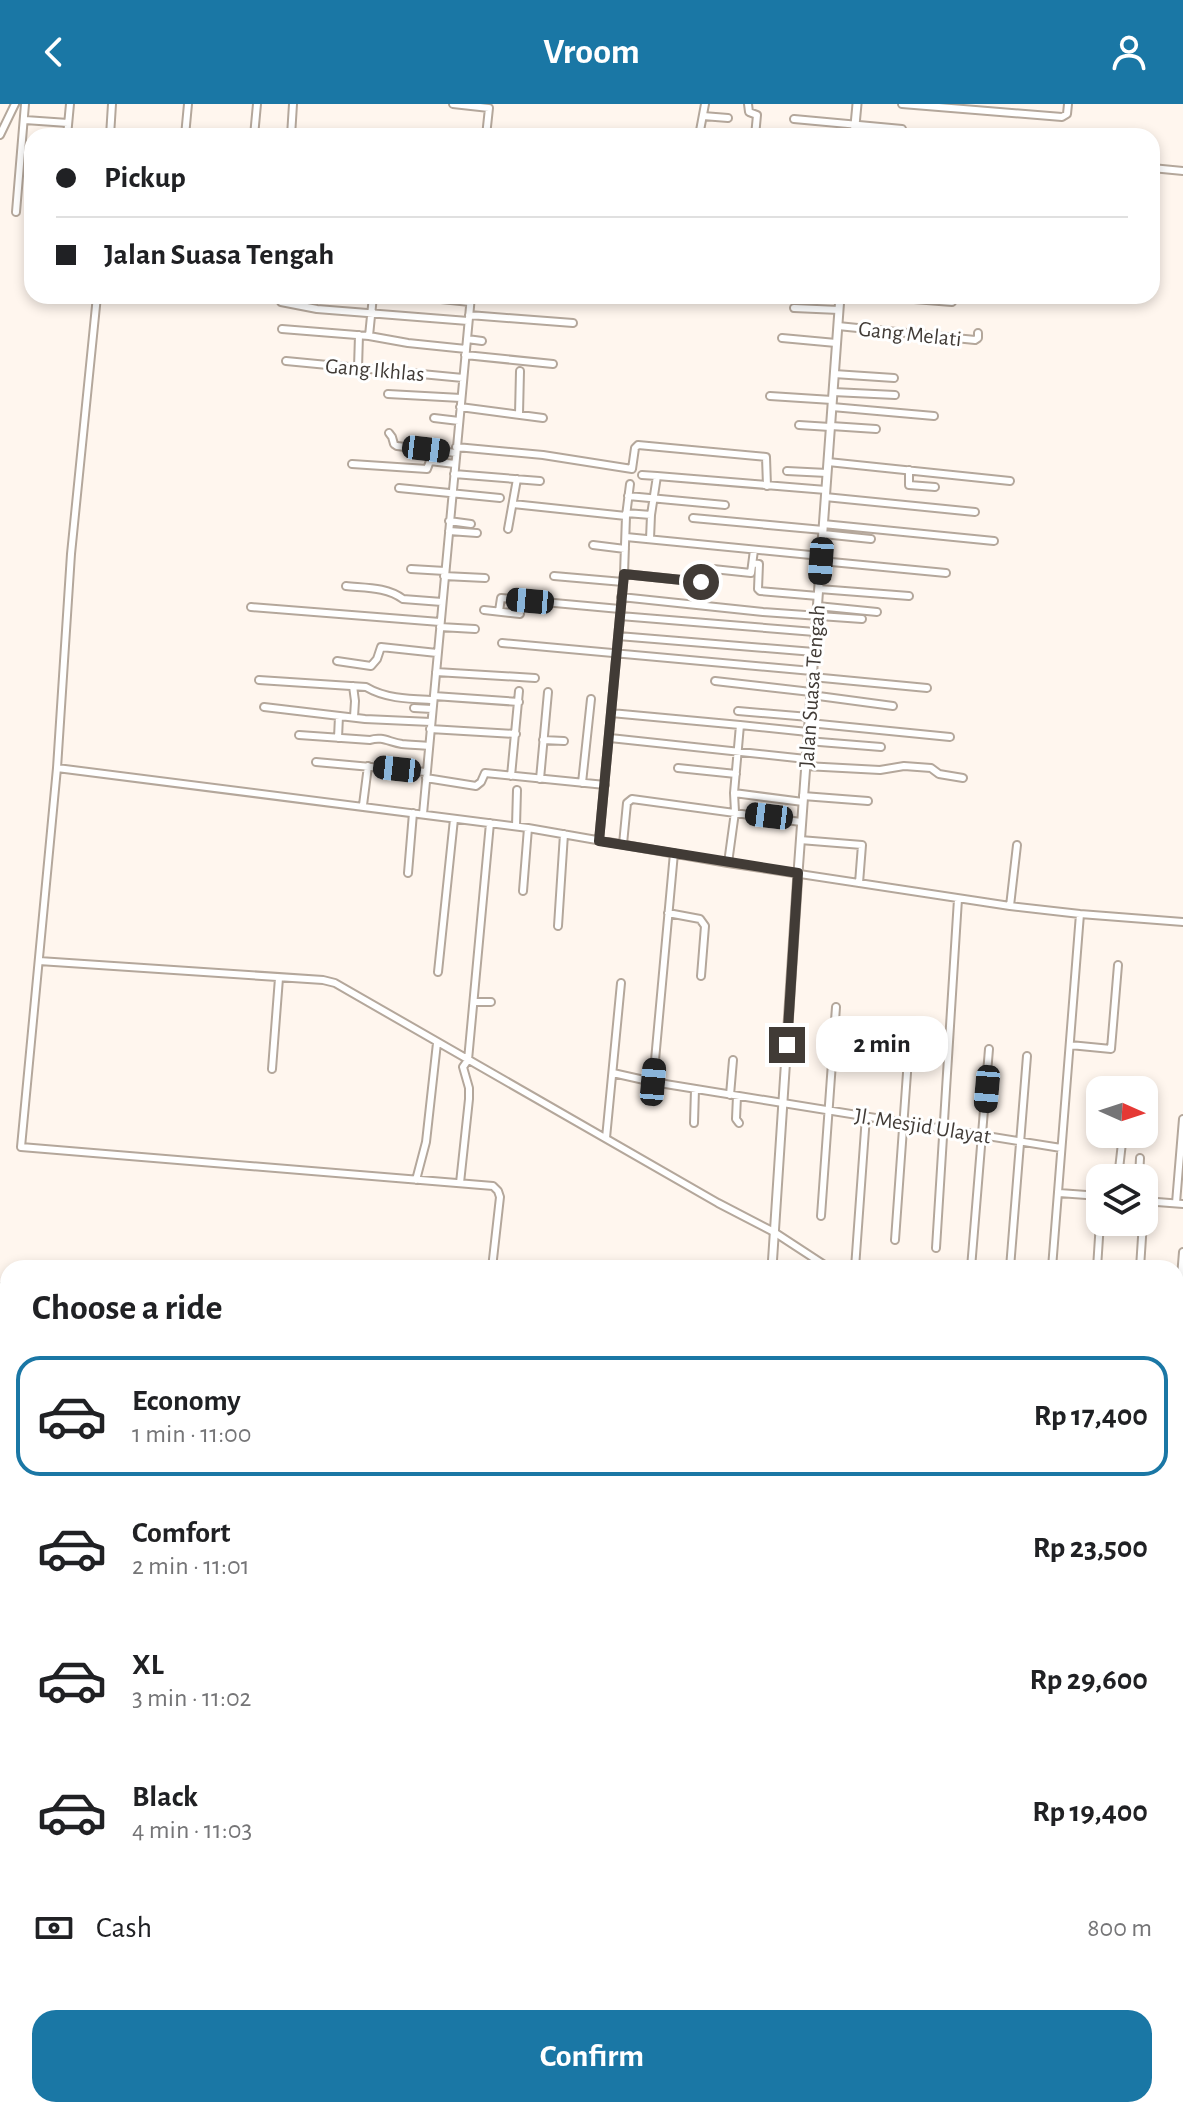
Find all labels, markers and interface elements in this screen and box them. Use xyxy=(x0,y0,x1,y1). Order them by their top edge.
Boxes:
icon: back xyxy=(32,30,76,74)
icon: person xyxy=(1107,30,1151,74)
text: Vroom xyxy=(543,34,640,70)
text: Pickup xyxy=(104,163,186,193)
text: Jalan Suasa Tengah xyxy=(104,240,334,270)
street label: Gang Melati xyxy=(857,318,963,350)
street label: Gang Ikhlas xyxy=(324,355,426,385)
car xyxy=(401,434,451,464)
car xyxy=(807,536,835,586)
route start xyxy=(683,564,719,600)
car xyxy=(505,587,555,615)
street label: Jalan Suasa Tengah xyxy=(795,604,829,768)
car xyxy=(372,755,422,783)
car xyxy=(744,801,794,831)
callout: 2 min xyxy=(815,1017,947,1073)
route end xyxy=(769,1027,805,1063)
text: 2 min xyxy=(853,1031,911,1057)
car xyxy=(639,1057,667,1107)
car xyxy=(973,1064,1001,1114)
north arrow xyxy=(1086,1076,1158,1148)
map controls xyxy=(1086,1076,1158,1236)
street label: Jl. Mesjid Ulayat xyxy=(853,1104,993,1148)
button: layers xyxy=(1086,1164,1158,1236)
text: Choose a ride xyxy=(32,1290,222,1326)
icon: car xyxy=(36,1380,108,1452)
text: Economy xyxy=(132,1386,241,1416)
text: Rp 17,400 xyxy=(1034,1401,1148,1431)
text: 1 min · 11:00 xyxy=(132,1421,252,1447)
icon: car xyxy=(36,1512,108,1584)
text: Comfort xyxy=(132,1518,231,1548)
text: Rp 23,500 xyxy=(1033,1533,1148,1563)
text: 2 min · 11:01 xyxy=(132,1553,250,1579)
icon: car xyxy=(36,1644,108,1716)
text: XL xyxy=(132,1650,164,1680)
text: Rp 29,600 xyxy=(1030,1665,1148,1695)
text: 3 min · 11:02 xyxy=(132,1685,251,1711)
icon: car xyxy=(36,1776,108,1848)
text: Black xyxy=(132,1782,198,1812)
text: Rp 19,400 xyxy=(1032,1797,1148,1827)
text: 4 min · 11:03 xyxy=(132,1817,252,1843)
icon: cash xyxy=(32,1906,76,1950)
text: Cash xyxy=(96,1913,152,1943)
text: 800 m xyxy=(1087,1915,1152,1941)
button: Confirm xyxy=(32,2010,1152,2102)

